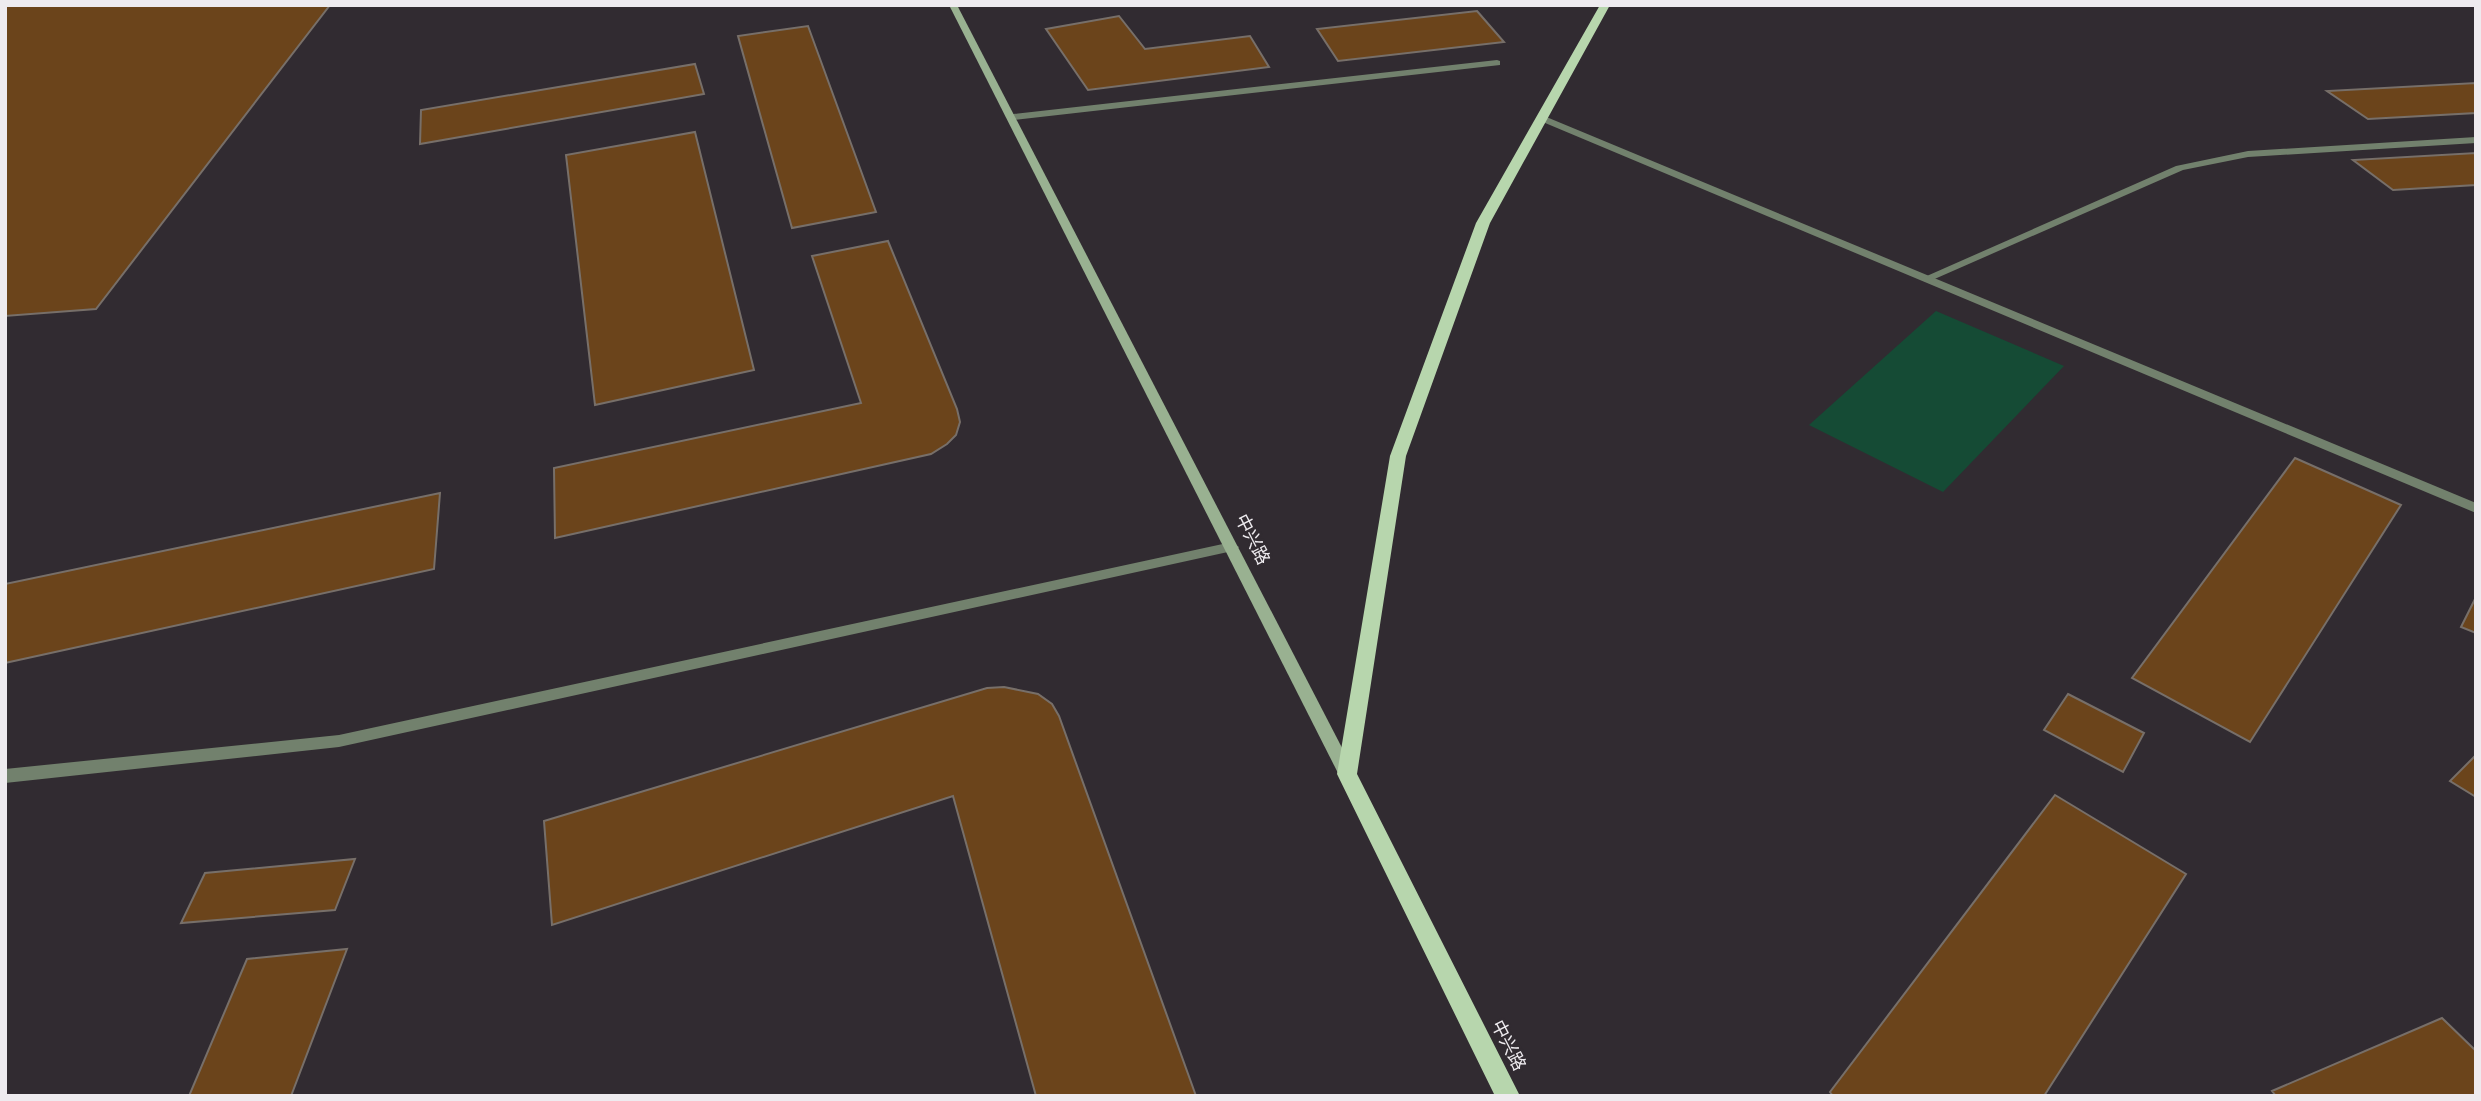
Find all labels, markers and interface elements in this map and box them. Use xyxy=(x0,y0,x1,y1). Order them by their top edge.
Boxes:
street label: 中兴路 xyxy=(1230,509,1276,569)
street label: 中兴路 xyxy=(1486,1015,1532,1075)

